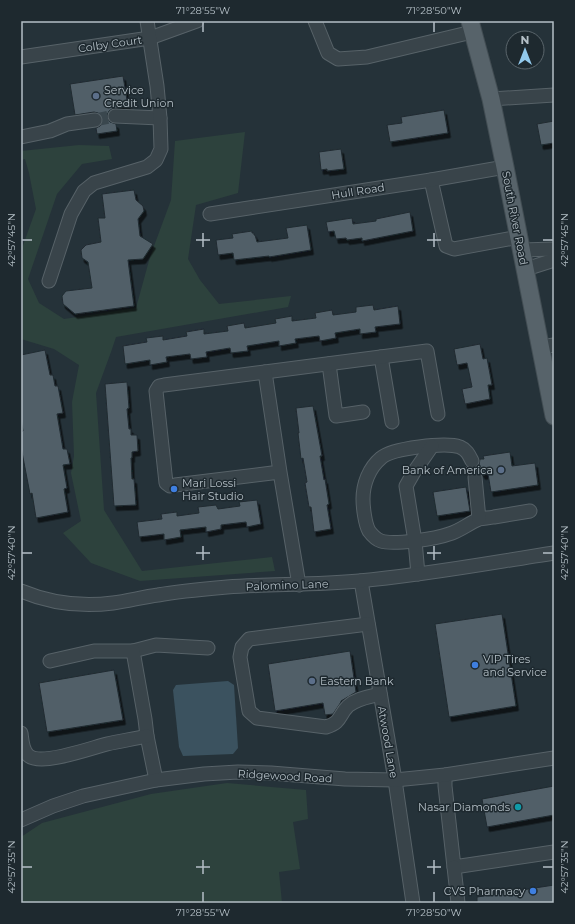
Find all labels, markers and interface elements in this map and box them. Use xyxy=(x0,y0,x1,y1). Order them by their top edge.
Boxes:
text: 71°28'55"W xyxy=(176,4,230,17)
text: 71°28'50"W xyxy=(406,4,462,17)
north arrow xyxy=(505,30,545,70)
street label: Colby Court xyxy=(77,33,143,55)
text: N xyxy=(521,33,529,47)
place label: Service Credit Union xyxy=(104,83,174,110)
marker: Service Credit Union xyxy=(91,91,101,101)
street label: South River Road xyxy=(499,170,531,266)
street label: Hull Road xyxy=(330,180,386,202)
text: 42°57'45"N xyxy=(5,213,18,267)
text: 42°57'45"N xyxy=(558,213,571,267)
place label: Bank of America xyxy=(402,463,493,477)
marker: Bank of America xyxy=(496,465,506,475)
place label: Mari Lossi Hair Studio xyxy=(182,476,244,503)
marker: Mari Lossi Hair Studio xyxy=(169,484,179,494)
text: 42°57'40"N xyxy=(5,525,18,581)
text: 42°57'40"N xyxy=(558,525,571,581)
street label: Palomino Lane xyxy=(245,577,329,593)
place label: VIP Tires and Service xyxy=(483,652,547,679)
marker: VIP Tires and Service xyxy=(470,660,480,670)
place label: Eastern Bank xyxy=(320,674,394,688)
marker: Eastern Bank xyxy=(307,676,317,686)
street label: Atwood Lane xyxy=(375,705,401,779)
street label: Ridgewood Road xyxy=(237,767,333,785)
place label: Nasar Diamonds xyxy=(418,800,511,814)
marker: Nasar Diamonds xyxy=(513,802,523,812)
text: 42°57'35"N xyxy=(5,840,18,894)
text: 42°57'35"N xyxy=(558,840,571,894)
place label: CVS Pharmacy xyxy=(444,884,525,898)
marker: CVS Pharmacy xyxy=(528,886,538,896)
text: 71°28'55"W xyxy=(176,906,230,919)
text: 71°28'50"W xyxy=(406,906,462,919)

